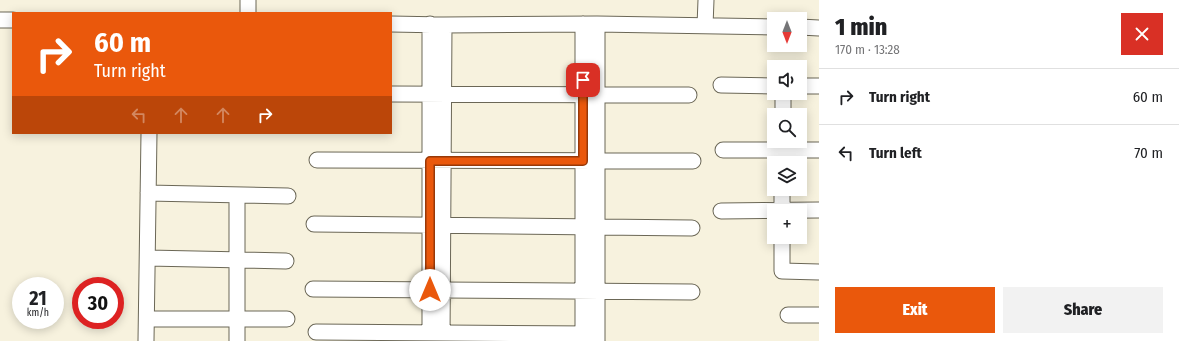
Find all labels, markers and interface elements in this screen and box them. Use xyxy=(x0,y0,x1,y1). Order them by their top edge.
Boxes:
north arrow xyxy=(767,12,807,52)
map controls xyxy=(767,12,807,244)
text: 1 min xyxy=(835,13,887,41)
button: close xyxy=(1121,13,1163,55)
text: 60 m xyxy=(94,26,151,59)
icon: right xyxy=(28,28,80,80)
text: 170 m · 13:28 xyxy=(835,42,900,57)
text: Turn right xyxy=(94,60,166,82)
button: sound xyxy=(767,60,807,100)
pin xyxy=(566,63,600,97)
icon: arrive xyxy=(572,69,594,91)
icon: right xyxy=(835,86,857,108)
text: Turn right xyxy=(869,88,930,106)
text: 60 m xyxy=(1133,88,1163,106)
icon: left xyxy=(128,104,150,126)
icon: ahead xyxy=(170,104,192,126)
icon: ahead xyxy=(212,104,234,126)
icon: right xyxy=(254,104,276,126)
button: search xyxy=(767,108,807,148)
icon: left xyxy=(835,142,857,164)
text: Turn left xyxy=(869,144,922,162)
text: 70 m xyxy=(1134,144,1163,162)
button: layers xyxy=(767,156,807,196)
button: + xyxy=(767,204,807,244)
position arrow xyxy=(409,269,451,311)
speed limit sign: 30 xyxy=(72,277,124,329)
text: 21 xyxy=(29,286,47,310)
button: Exit xyxy=(835,287,995,333)
button: Share xyxy=(1003,287,1163,333)
text: km/h xyxy=(27,307,49,319)

